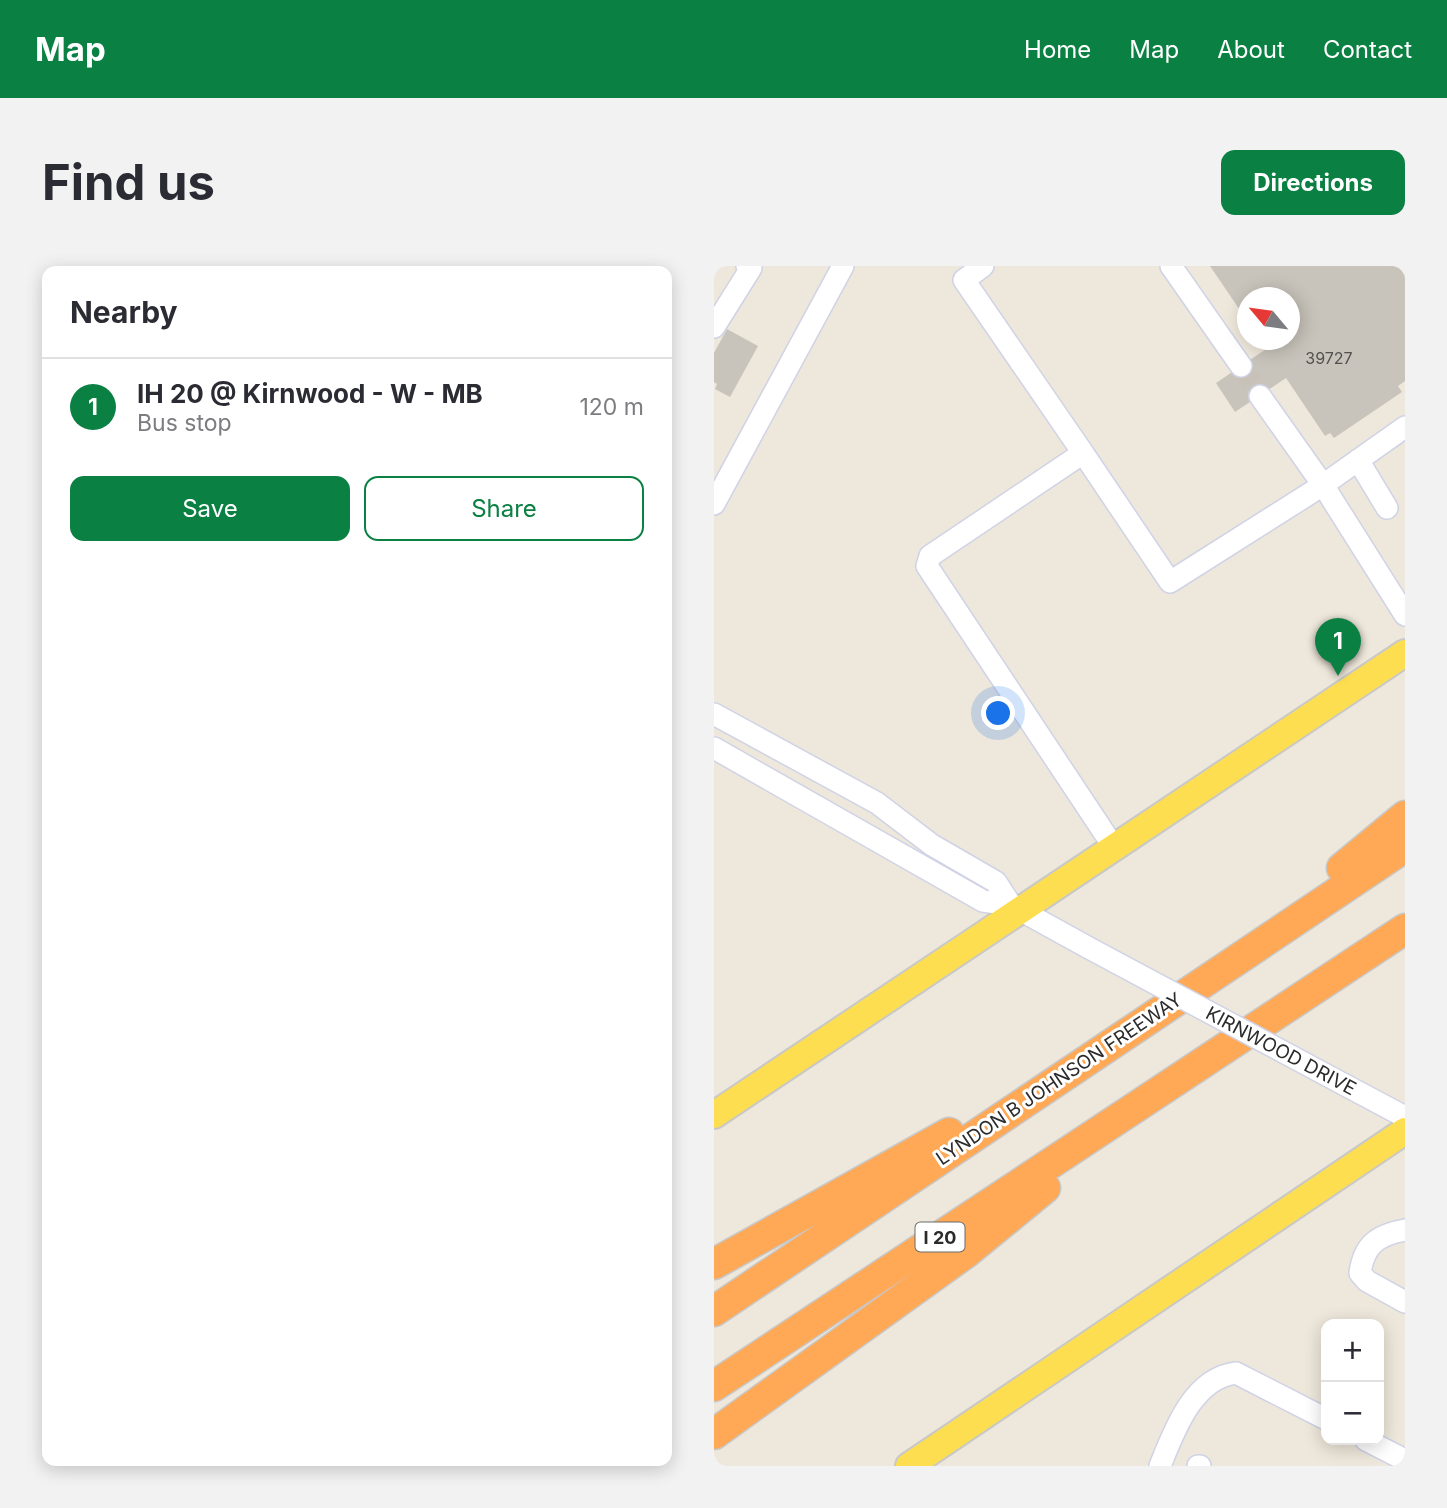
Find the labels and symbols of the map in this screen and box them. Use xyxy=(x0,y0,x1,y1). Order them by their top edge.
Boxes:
north arrow xyxy=(1237,287,1300,350)
house number: 39727 xyxy=(1305,348,1353,368)
pin: 1 xyxy=(1315,618,1361,676)
your location xyxy=(981,696,1015,730)
street label: LYNDON B JOHNSON FREEWAY xyxy=(932,988,1186,1170)
street label: KIRNWOOD DRIVE xyxy=(1202,1002,1360,1100)
road number: I 20 xyxy=(916,1222,964,1252)

